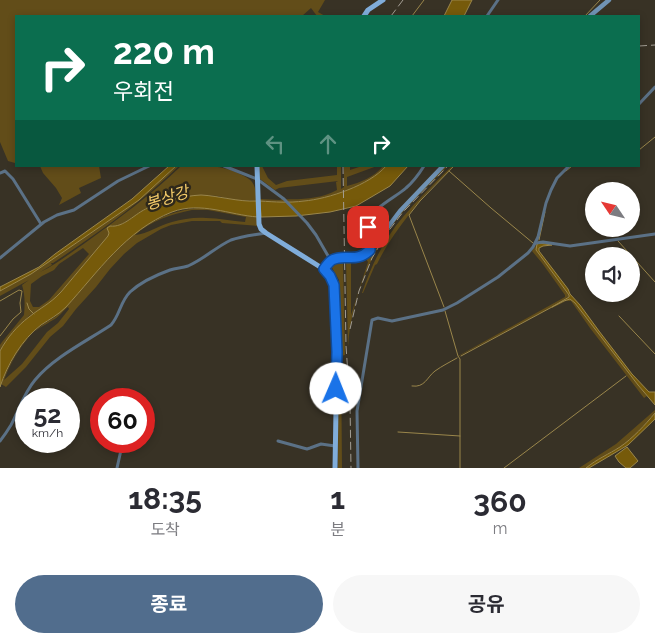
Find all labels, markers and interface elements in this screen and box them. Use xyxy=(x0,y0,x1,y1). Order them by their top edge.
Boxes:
text: 220 m xyxy=(113,31,215,72)
icon: right xyxy=(30,35,95,100)
text: 우회전 xyxy=(113,78,174,104)
icon: left xyxy=(261,130,289,158)
icon: ahead xyxy=(314,130,342,158)
icon: right xyxy=(367,130,395,158)
water label: 봉상강 xyxy=(143,181,193,214)
north arrow xyxy=(585,182,640,238)
map controls xyxy=(585,182,640,302)
pin xyxy=(347,206,389,248)
icon: arrive xyxy=(354,213,382,241)
button: sound xyxy=(585,247,640,302)
position arrow xyxy=(309,362,361,414)
speed limit sign: 60 xyxy=(90,388,155,453)
text: 52 xyxy=(34,399,61,429)
text: km/h xyxy=(32,426,63,440)
text: 18:35 xyxy=(128,481,202,516)
text: 1 xyxy=(330,481,345,516)
text: 360 xyxy=(473,484,527,519)
text: m xyxy=(493,519,507,538)
text: 도착 xyxy=(150,520,180,539)
text: 분 xyxy=(330,520,345,539)
button: 종료 xyxy=(15,575,323,633)
button: 공유 xyxy=(333,575,640,633)

